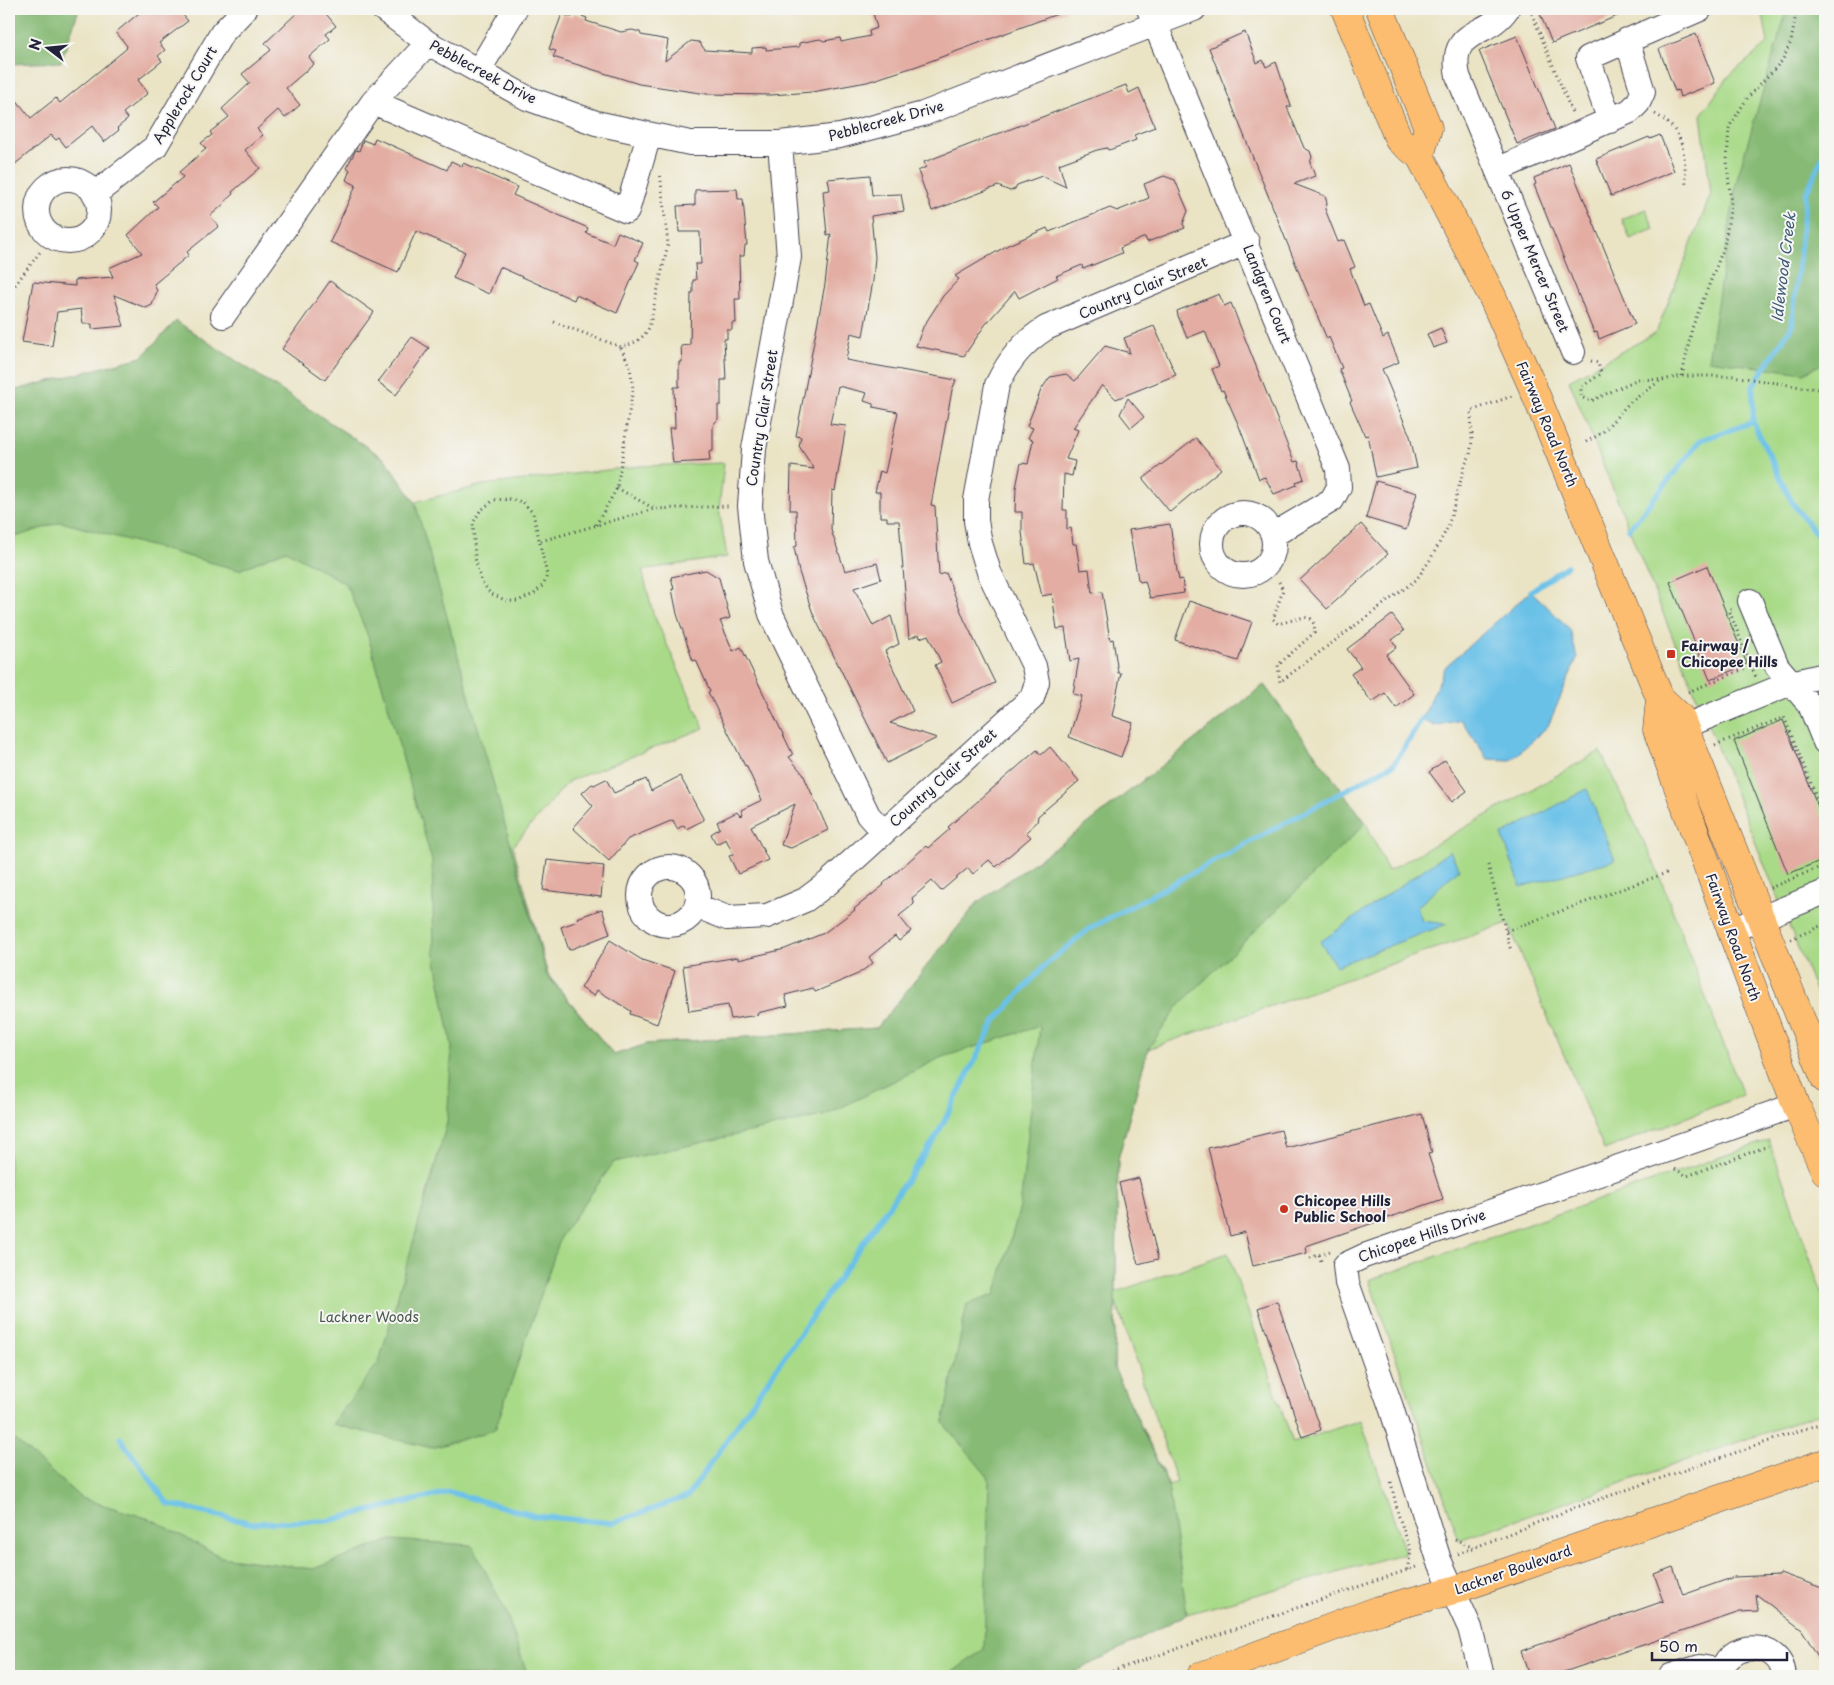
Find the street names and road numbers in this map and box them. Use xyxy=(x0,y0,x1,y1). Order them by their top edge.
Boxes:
street label: Pebblecreek Drive xyxy=(426,34,541,109)
street label: Applerock Court xyxy=(147,42,222,148)
street label: Pebblecreek Drive xyxy=(826,95,946,146)
street label: 6 Upper Mercer Street xyxy=(1496,186,1575,336)
street label: Landgren Court xyxy=(1238,241,1297,347)
street label: Country Clair Street xyxy=(1075,251,1211,324)
street label: Country Clair Street xyxy=(740,348,783,488)
street label: Fairway Road North xyxy=(1511,358,1583,490)
street label: Country Clair Street xyxy=(884,723,1001,832)
street label: Fairway Road North xyxy=(1701,870,1766,1004)
street label: Chicopee Hills Drive xyxy=(1355,1204,1489,1267)
street label: Lackner Boulevard xyxy=(1451,1540,1575,1599)

